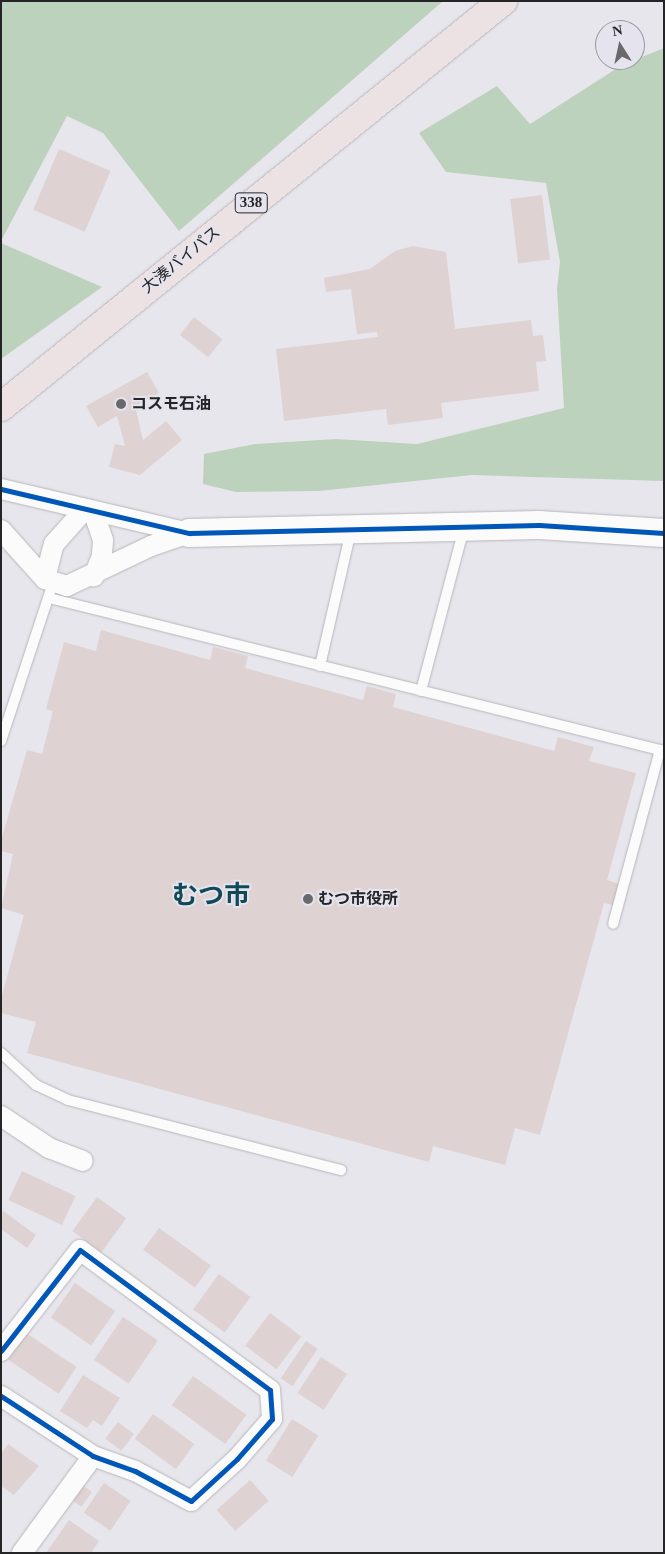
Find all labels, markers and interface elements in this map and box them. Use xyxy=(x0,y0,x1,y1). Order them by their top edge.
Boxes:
north arrow xyxy=(595,20,645,70)
text: N xyxy=(611,22,624,39)
road number: 338 xyxy=(235,190,267,216)
street label: 大湊バイパス xyxy=(138,222,224,298)
place label: コスモ石油 xyxy=(131,394,211,414)
marker: コスモ石油 xyxy=(115,398,127,410)
district label: むつ市 xyxy=(172,880,250,912)
place label: むつ市役所 xyxy=(318,889,398,909)
marker: むつ市役所 xyxy=(302,893,314,905)

